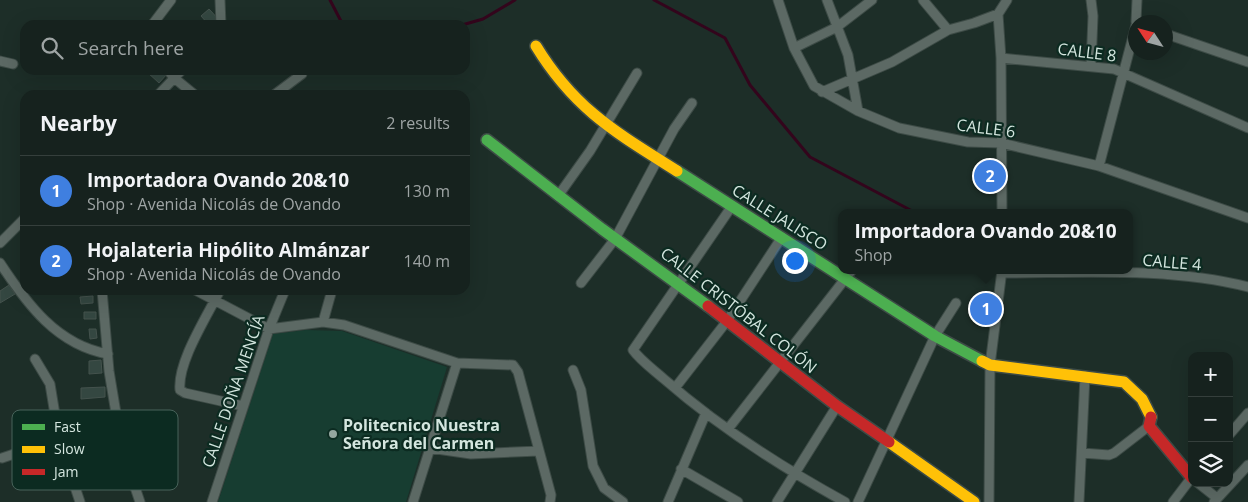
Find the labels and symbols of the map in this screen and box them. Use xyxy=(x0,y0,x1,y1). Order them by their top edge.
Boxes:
north arrow xyxy=(1128,15,1173,60)
street label: CALLE 8 xyxy=(1056,37,1118,67)
street label: CALLE 6 xyxy=(955,113,1017,143)
pin: 2 xyxy=(974,157,1006,195)
street label: CALLE JALISCO xyxy=(728,179,832,255)
street label: CALLE CRISTÓBAL COLÓN xyxy=(656,242,822,378)
your location xyxy=(782,248,808,274)
street label: CALLE 4 xyxy=(1142,248,1202,276)
pin: 1 xyxy=(970,290,1002,328)
street label: CALLE DOÑA MENCÍA xyxy=(197,311,270,470)
legend xyxy=(12,410,178,490)
place label: Politecnico Nuestra Señora del Carmen xyxy=(343,414,500,454)
text: Fast xyxy=(54,417,81,436)
marker: Politecnico Nuestra Señora del Carmen xyxy=(327,428,339,440)
text: Slow xyxy=(54,439,85,458)
text: Jam xyxy=(52,462,79,481)

